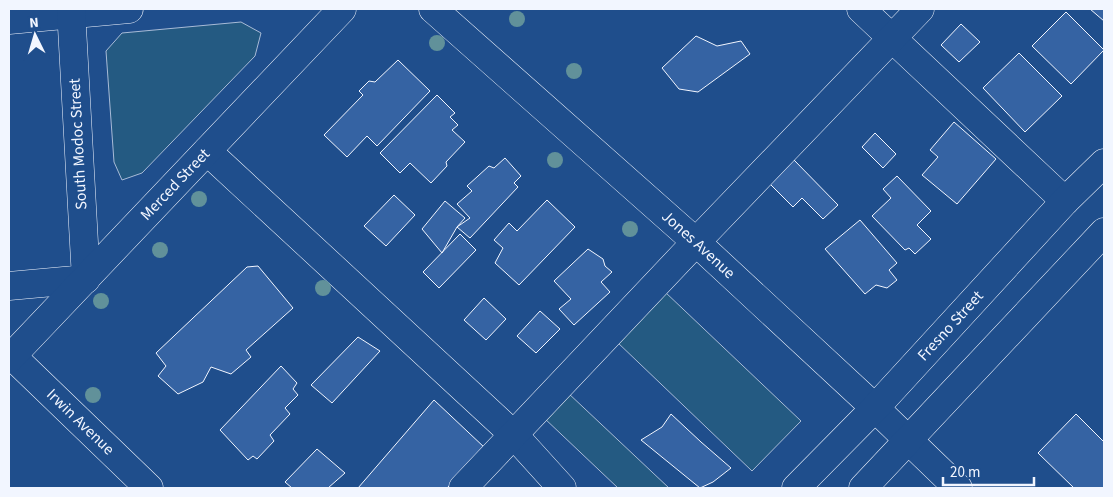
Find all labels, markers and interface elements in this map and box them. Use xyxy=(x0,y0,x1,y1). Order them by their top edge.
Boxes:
north arrow xyxy=(10,10,60,60)
text: N xyxy=(28,13,39,33)
street label: South Modoc Street xyxy=(64,77,92,210)
street label: Merced Street xyxy=(135,143,215,225)
street label: Jones Avenue xyxy=(657,206,740,284)
street label: Fresno Street xyxy=(912,285,989,366)
street label: Irwin Avenue xyxy=(42,384,119,460)
scale bar xyxy=(943,454,1034,486)
text: 20 m xyxy=(950,462,980,483)

